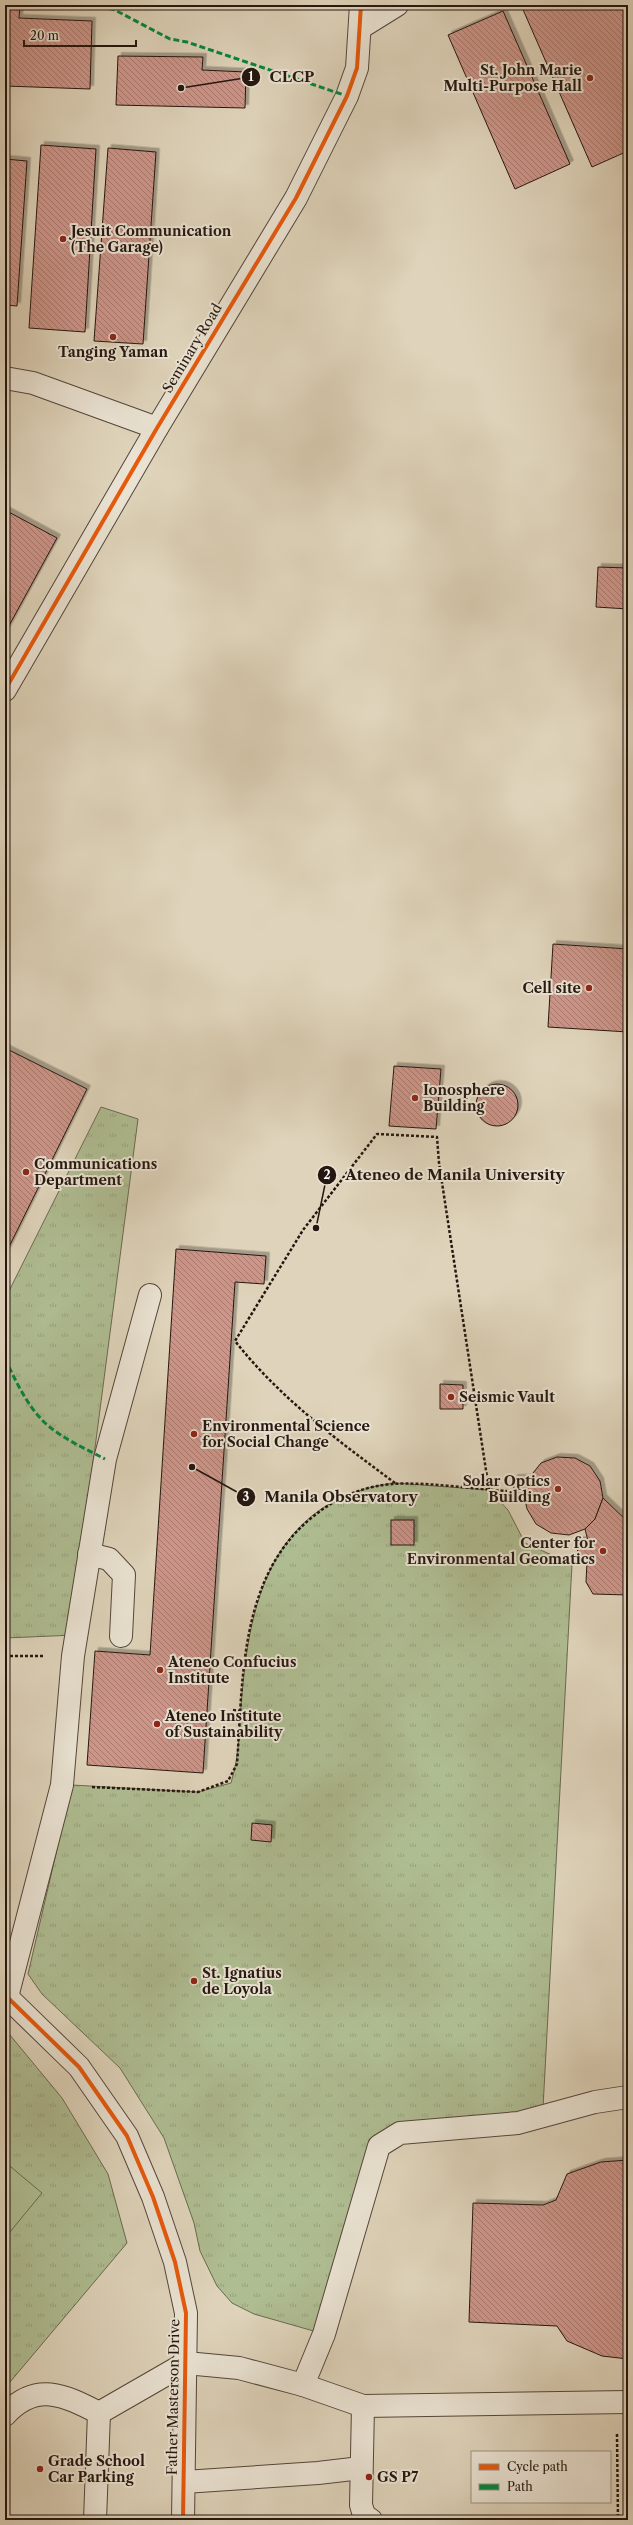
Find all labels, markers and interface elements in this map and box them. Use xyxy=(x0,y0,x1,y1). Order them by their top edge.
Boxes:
scale bar xyxy=(24,22,136,48)
text: 20 m xyxy=(30,28,59,43)
place label: St. John Marie Multi-Purpose Hall xyxy=(443,61,582,95)
callout: CLCP xyxy=(241,63,322,90)
text: CLCP xyxy=(270,67,314,86)
text: 1 xyxy=(248,69,254,84)
marker: St. John Marie Multi-Purpose Hall xyxy=(585,73,595,83)
place label: Jesuit Communication (The Garage) xyxy=(68,222,232,256)
marker: Jesuit Communication (The Garage) xyxy=(58,234,68,244)
street label: Seminary Road xyxy=(158,300,226,396)
marker: Tanging Yaman xyxy=(108,332,118,342)
place label: Tanging Yaman xyxy=(58,343,168,361)
place label: Cell site xyxy=(523,979,581,997)
marker: Cell site xyxy=(584,983,594,993)
place label: Ionosphere Building xyxy=(423,1081,505,1115)
marker: Ionosphere Building xyxy=(410,1093,420,1103)
place label: Communications Department xyxy=(34,1155,157,1189)
callout: Ateneo de Manila University xyxy=(317,1161,572,1188)
text: Ateneo de Manila University xyxy=(344,1165,565,1184)
marker: Communications Department xyxy=(21,1167,31,1177)
text: 2 xyxy=(323,1167,331,1182)
place label: Seismic Vault xyxy=(459,1388,555,1406)
marker: Seismic Vault xyxy=(446,1392,456,1402)
place label: Environmental Science for Social Change xyxy=(202,1417,370,1451)
marker: Environmental Science for Social Change xyxy=(189,1429,199,1439)
place label: Solar Optics Building xyxy=(463,1472,551,1506)
callout: Manila Observatory xyxy=(236,1484,425,1511)
marker: Solar Optics Building xyxy=(553,1484,563,1494)
text: Manila Observatory xyxy=(264,1487,418,1506)
text: 3 xyxy=(243,1489,250,1504)
place label: Center for Environmental Geomatics xyxy=(407,1534,595,1568)
marker: Center for Environmental Geomatics xyxy=(598,1546,608,1556)
place label: Ateneo Confucius Institute xyxy=(167,1653,296,1687)
marker: Ateneo Confucius Institute xyxy=(155,1665,165,1675)
place label: Ateneo Institute of Sustainability xyxy=(164,1707,283,1741)
marker: Ateneo Institute of Sustainability xyxy=(152,1719,162,1729)
place label: St. Ignatius de Loyola xyxy=(202,1964,282,1998)
marker: St. Ignatius de Loyola xyxy=(189,1976,199,1986)
street label: Father Masterson Drive xyxy=(163,2318,183,2475)
legend xyxy=(471,2451,611,2503)
place label: Grade School Car Parking xyxy=(48,2452,145,2486)
text: Cycle path xyxy=(507,2459,568,2474)
marker: Grade School Car Parking xyxy=(35,2464,45,2474)
place label: GS P7 xyxy=(377,2468,419,2486)
marker: GS P7 xyxy=(364,2472,374,2482)
text: Path xyxy=(507,2479,533,2494)

